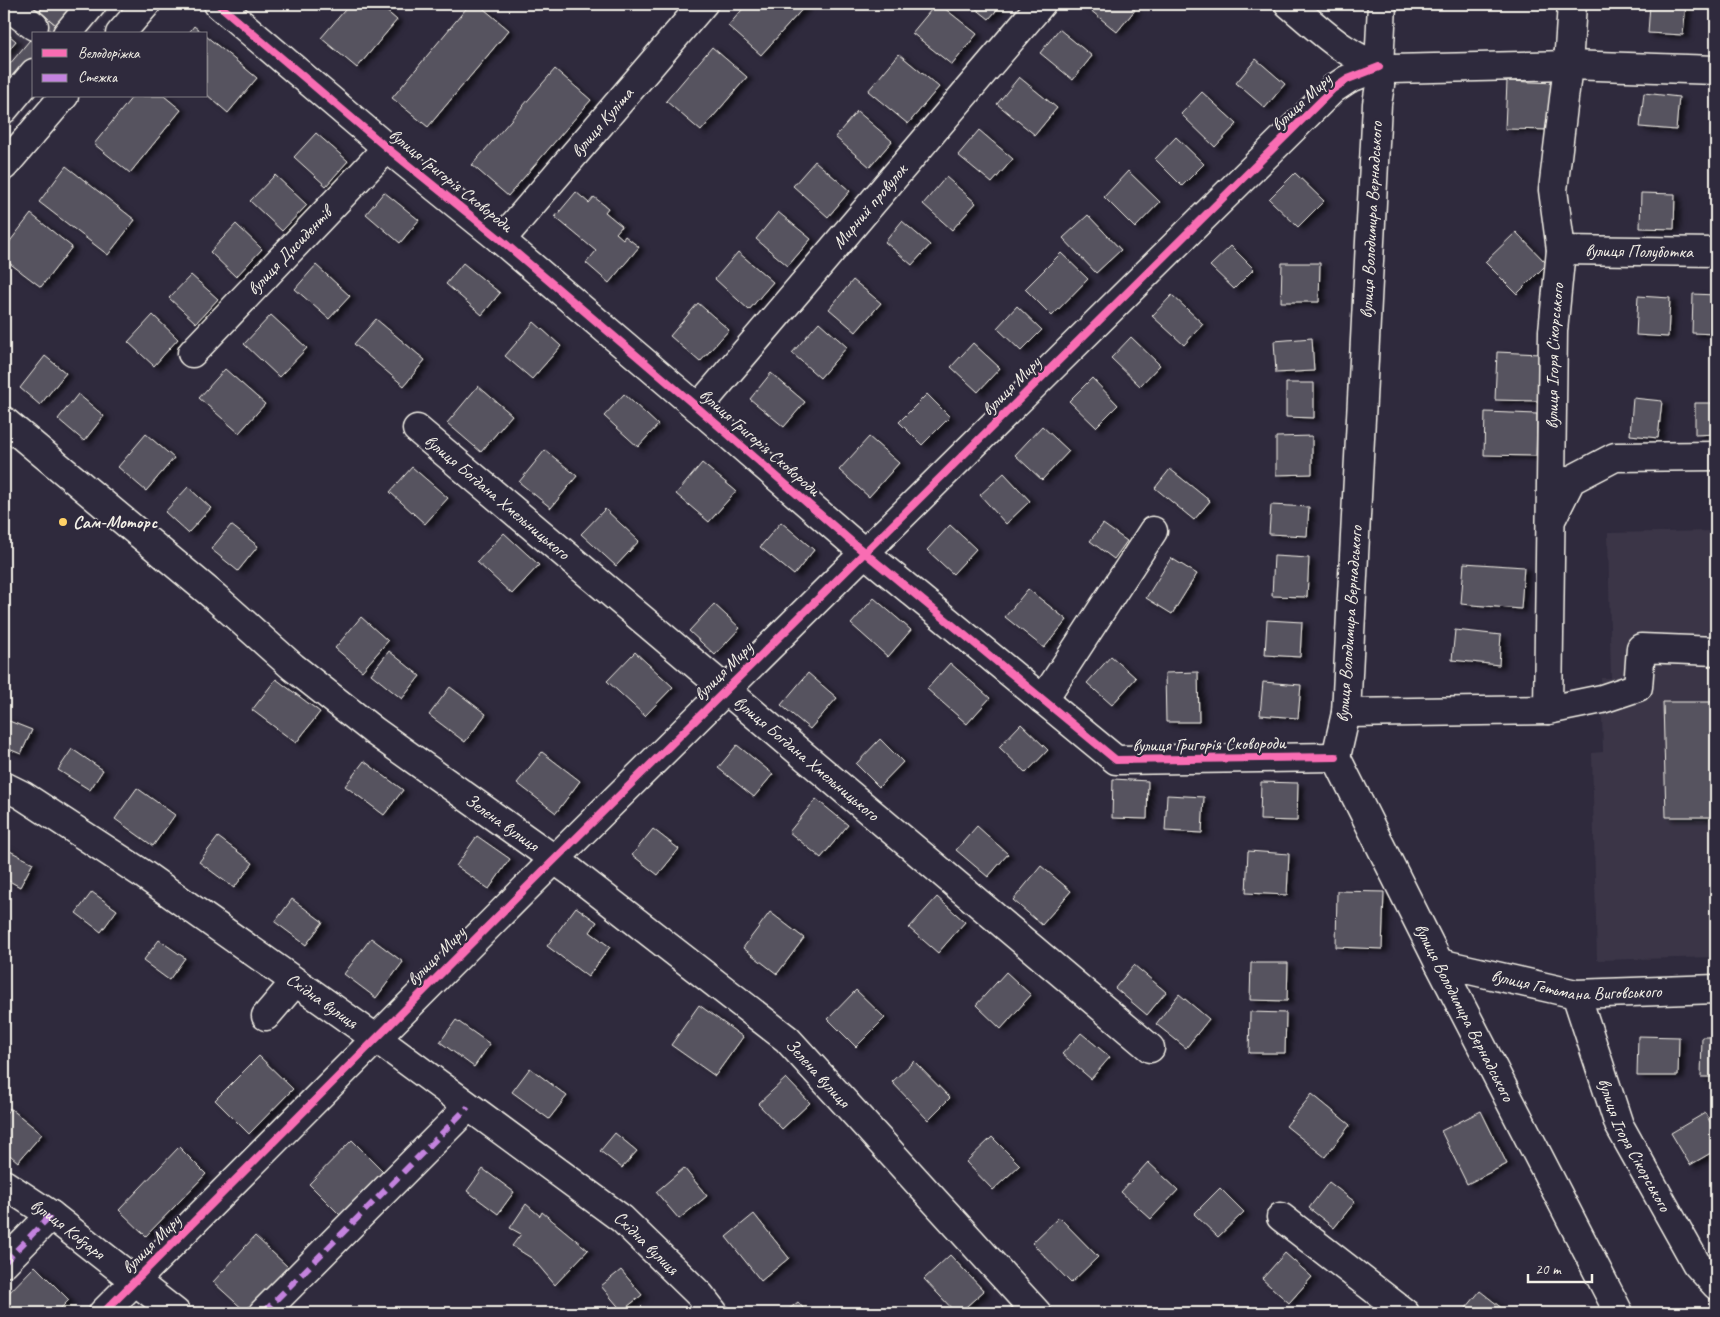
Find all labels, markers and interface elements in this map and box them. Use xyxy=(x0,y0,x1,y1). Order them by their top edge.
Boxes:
legend xyxy=(32,32,208,98)
text: Велодоріжка xyxy=(78,44,141,63)
street label: вулиця Миру xyxy=(1266,67,1337,136)
text: Стежка xyxy=(78,68,118,87)
street label: вулиця Куліша xyxy=(566,82,639,162)
street label: вулиця Володимира Вернадського xyxy=(1355,119,1387,319)
street label: вулиця Григорія Сковороди xyxy=(385,123,518,237)
street label: Мирний провулок xyxy=(827,158,913,253)
street label: вулиця Дисидентів xyxy=(242,199,339,299)
street label: вулиця Полуботка xyxy=(1585,239,1694,263)
street label: вулиця Ігоря Сікорського xyxy=(1541,281,1569,429)
street label: вулиця Миру xyxy=(977,350,1047,420)
street label: вулиця Григорія Сковороди xyxy=(695,383,826,501)
street label: вулиця Богдана Хмельницького xyxy=(420,429,576,565)
place label: Сам-Моторс xyxy=(73,511,158,533)
marker: Сам-Моторс xyxy=(57,516,69,528)
street label: вулиця Володимира Вернадського xyxy=(1331,523,1367,723)
street label: вулиця Миру xyxy=(689,635,759,705)
street label: вулиця Богдана Хмельницького xyxy=(730,691,885,827)
street label: вулиця Григорія Сковороди xyxy=(1132,732,1287,756)
street label: Зелена вулиця xyxy=(461,788,545,857)
street label: вулиця Миру xyxy=(402,920,472,990)
street label: вулиця Володимира Вернадського xyxy=(1410,920,1520,1106)
street label: вулиця Гетьмана Виговського xyxy=(1489,964,1663,1005)
street label: Східна вулиця xyxy=(282,968,363,1034)
street label: Зелена вулиця xyxy=(781,1034,856,1113)
street label: вулиця Ігоря Сікорського xyxy=(1593,1075,1677,1217)
street label: вулиця Кобзаря xyxy=(26,1194,111,1265)
street label: Східна вулиця xyxy=(610,1206,685,1280)
street label: вулиця Миру xyxy=(117,1208,187,1278)
scale bar xyxy=(1528,1252,1591,1284)
text: 20 m xyxy=(1535,1260,1562,1279)

